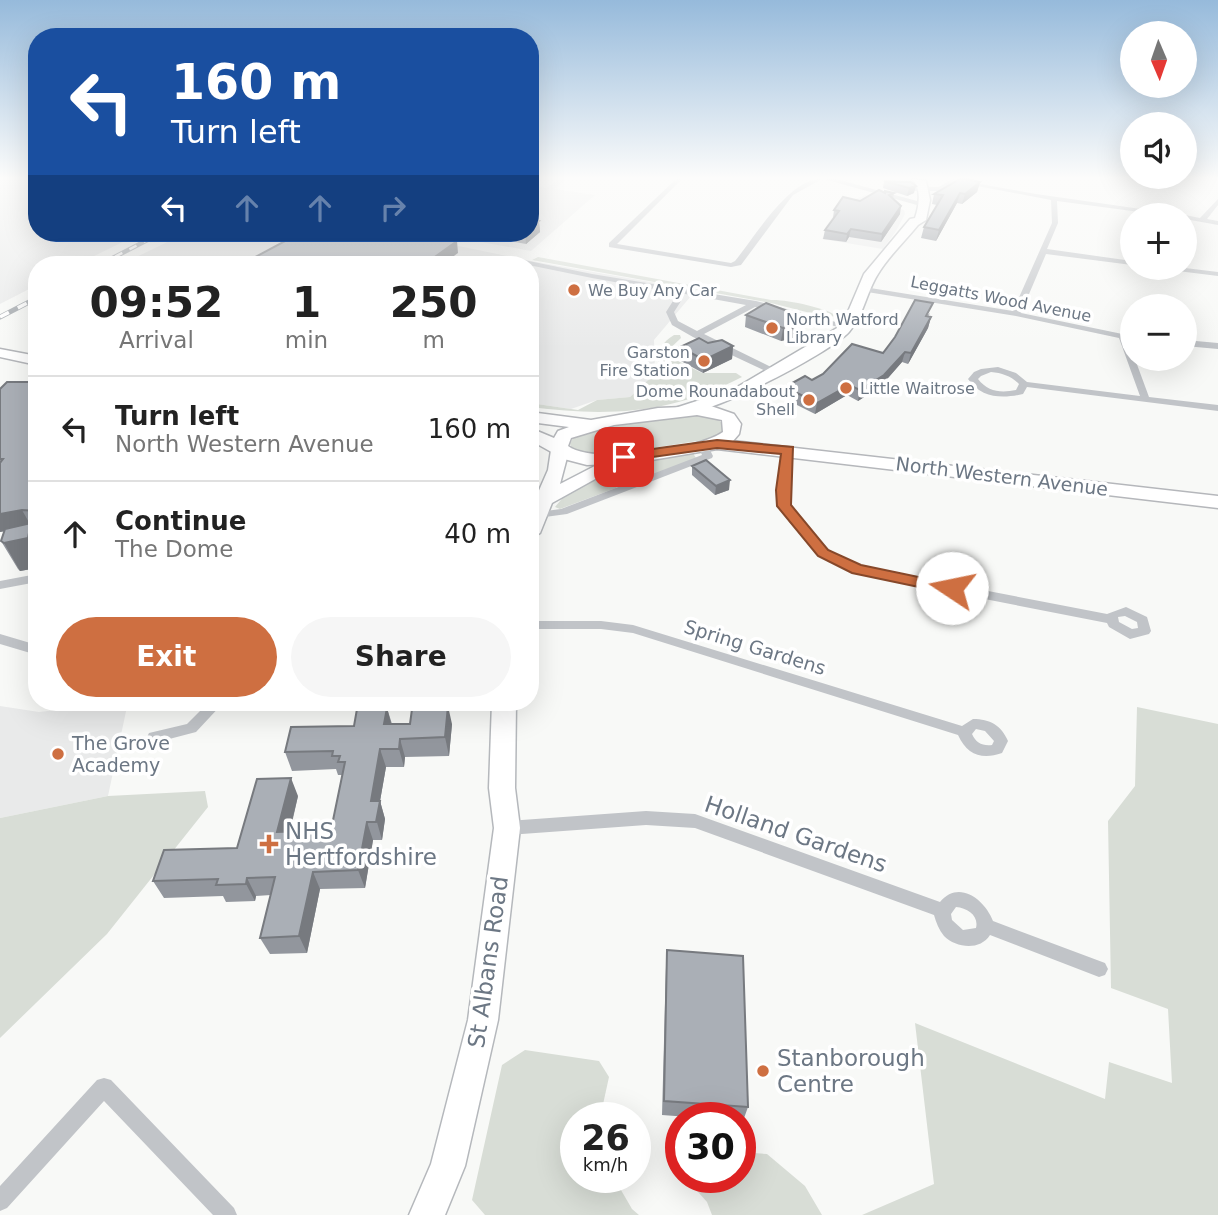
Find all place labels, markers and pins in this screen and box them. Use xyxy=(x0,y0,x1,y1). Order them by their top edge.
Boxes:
place label: We Buy Any Car xyxy=(588,281,717,300)
marker: We Buy Any Car xyxy=(566,282,582,298)
place label: North Watford Library xyxy=(786,310,899,347)
marker: North Watford Library xyxy=(764,320,780,336)
place label: Garston Fire Station xyxy=(599,343,690,380)
marker: Garston Fire Station xyxy=(696,353,712,369)
place label: Little Waitrose xyxy=(860,379,975,398)
marker: Little Waitrose xyxy=(838,380,854,396)
place label: Dome Rounadabout Shell xyxy=(636,382,795,419)
marker: Dome Rounadabout Shell xyxy=(801,392,817,408)
pin xyxy=(594,427,654,487)
place label: The Grove Academy xyxy=(71,732,170,776)
marker: The Grove Academy xyxy=(50,746,66,762)
place label: NHS Hertfordshire xyxy=(285,818,437,870)
marker: NHS Hertfordshire xyxy=(259,834,279,854)
place label: Stanborough Centre xyxy=(777,1045,925,1097)
marker: Stanborough Centre xyxy=(755,1063,771,1079)

